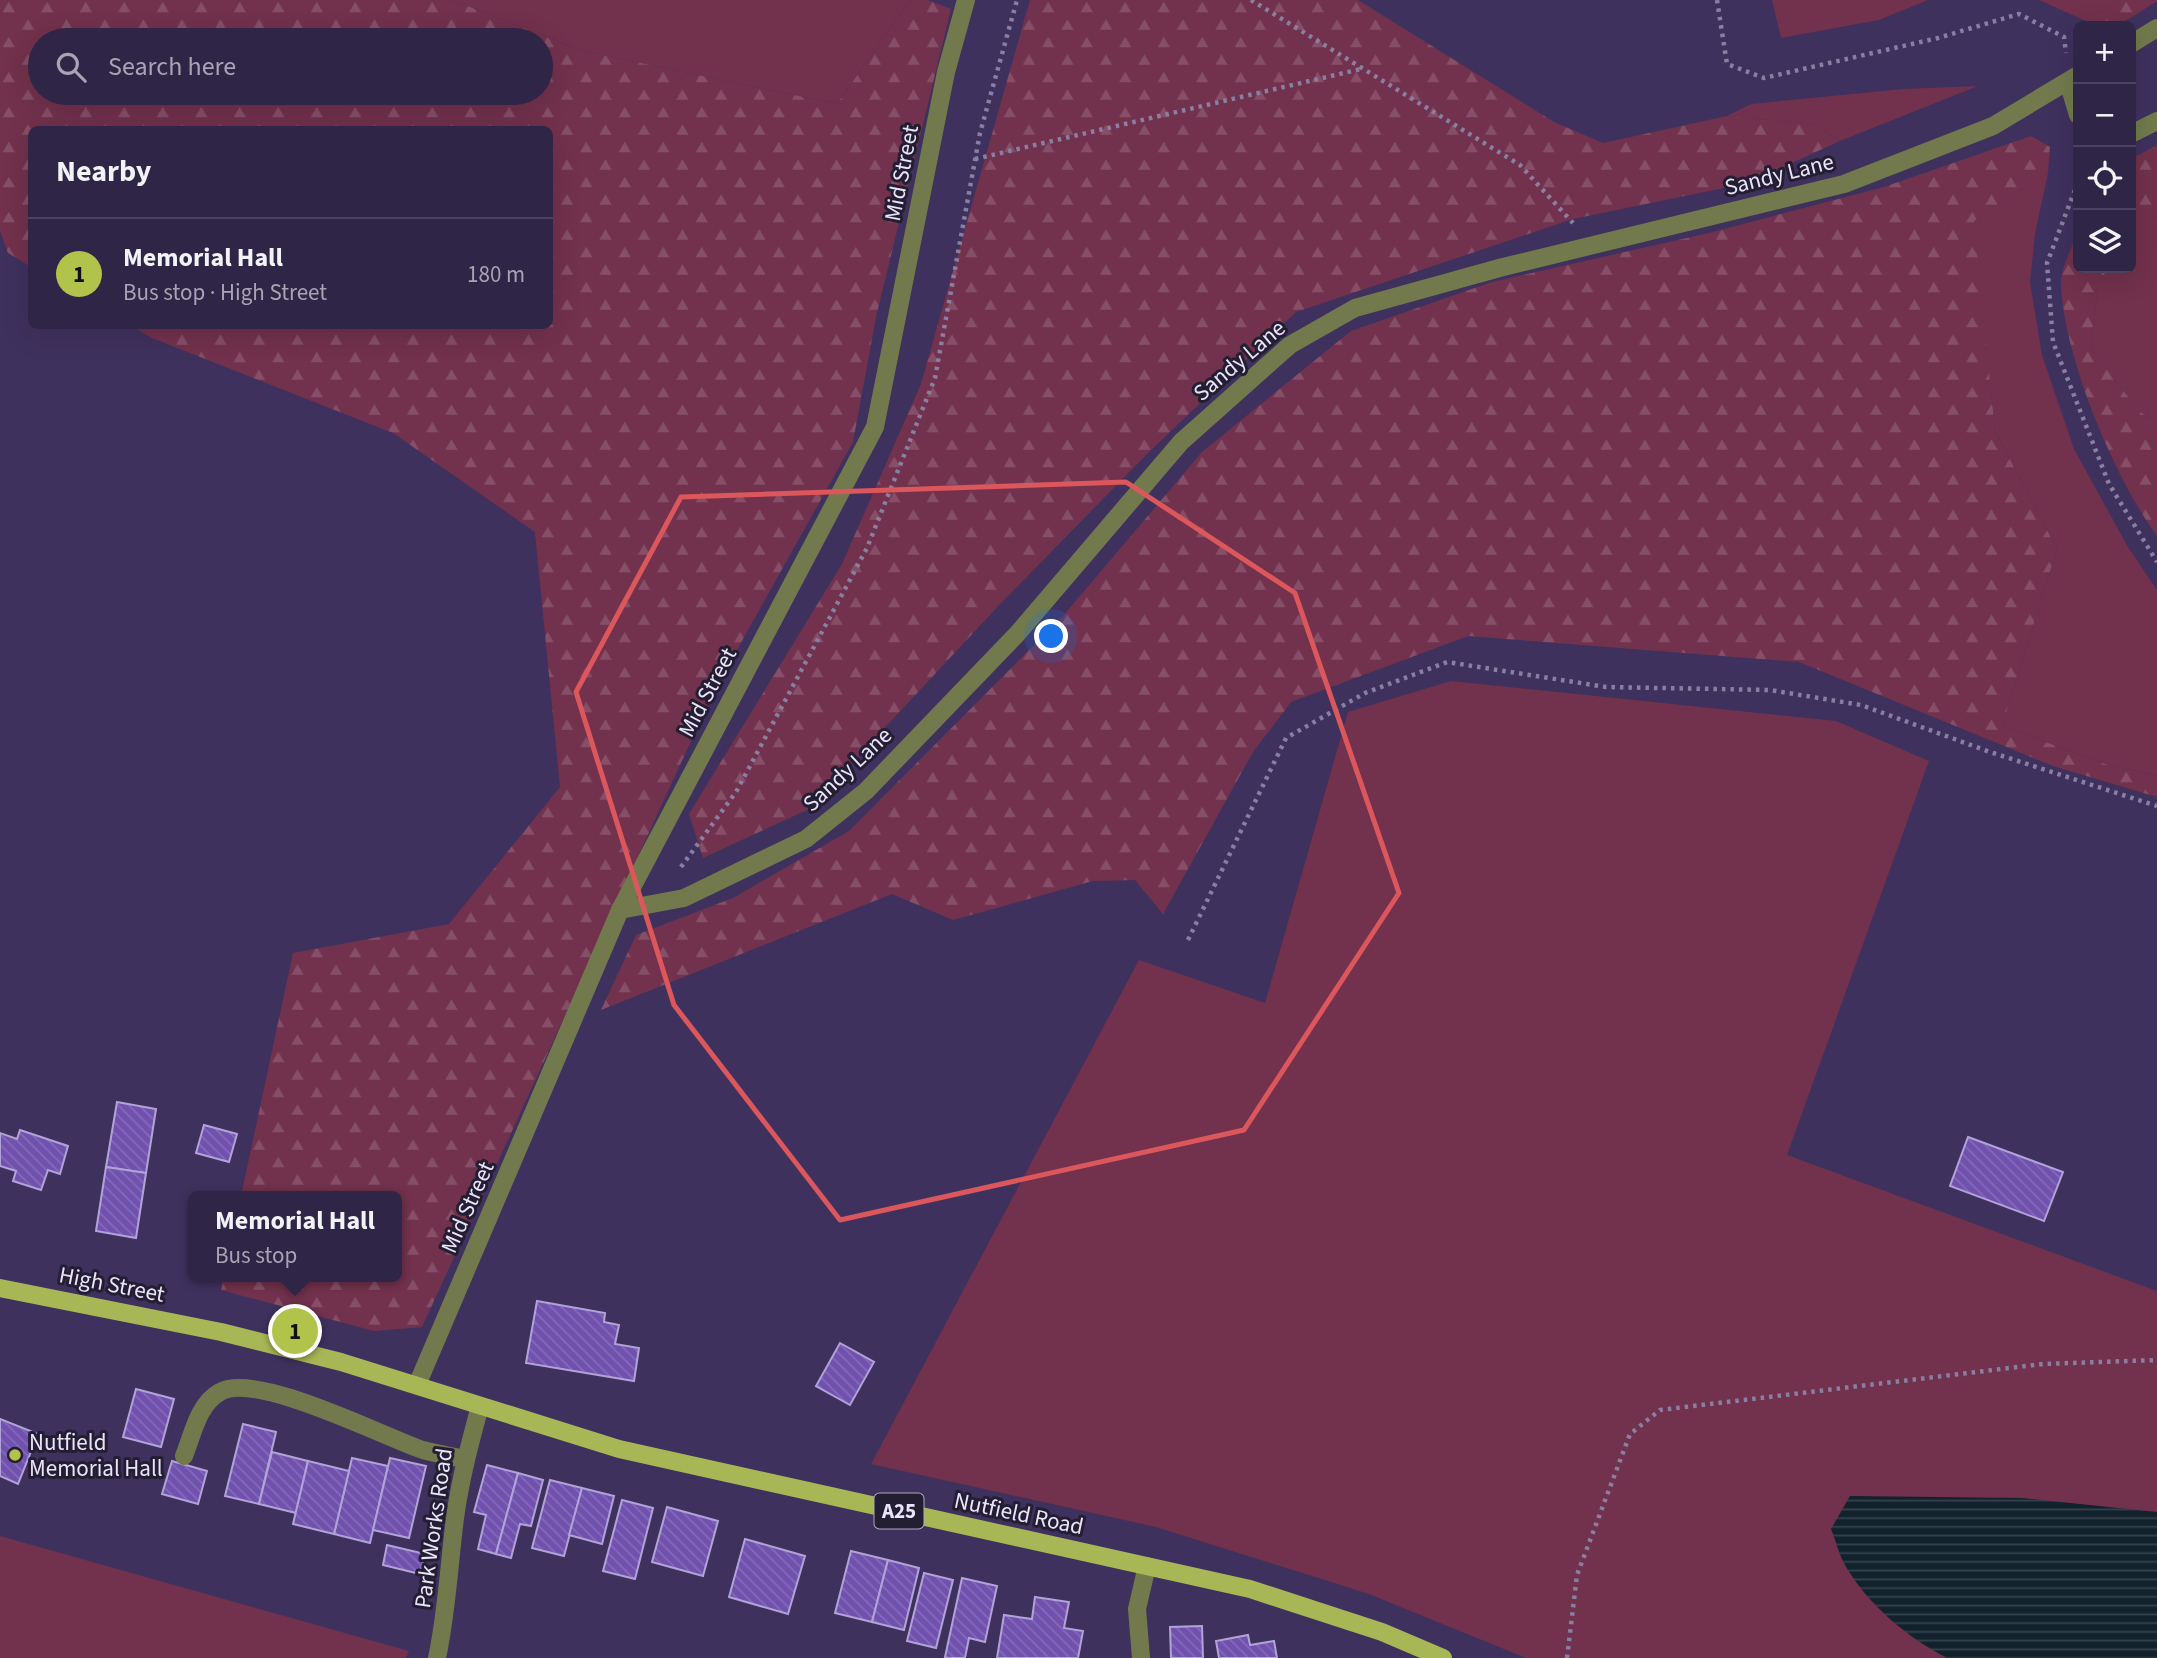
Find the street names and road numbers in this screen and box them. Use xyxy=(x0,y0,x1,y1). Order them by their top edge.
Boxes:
street label: Mid Street xyxy=(876,122,927,224)
street label: Sandy Lane xyxy=(1721,145,1837,204)
street label: Sandy Lane xyxy=(1186,312,1293,409)
street label: Mid Street xyxy=(670,641,745,743)
street label: Sandy Lane xyxy=(795,719,899,819)
street label: Mid Street xyxy=(433,1156,502,1258)
street label: High Street xyxy=(56,1258,168,1311)
street label: Park Works Road xyxy=(406,1446,461,1610)
street label: Nutfield Road xyxy=(951,1484,1087,1543)
road number: A25 xyxy=(874,1494,923,1528)

